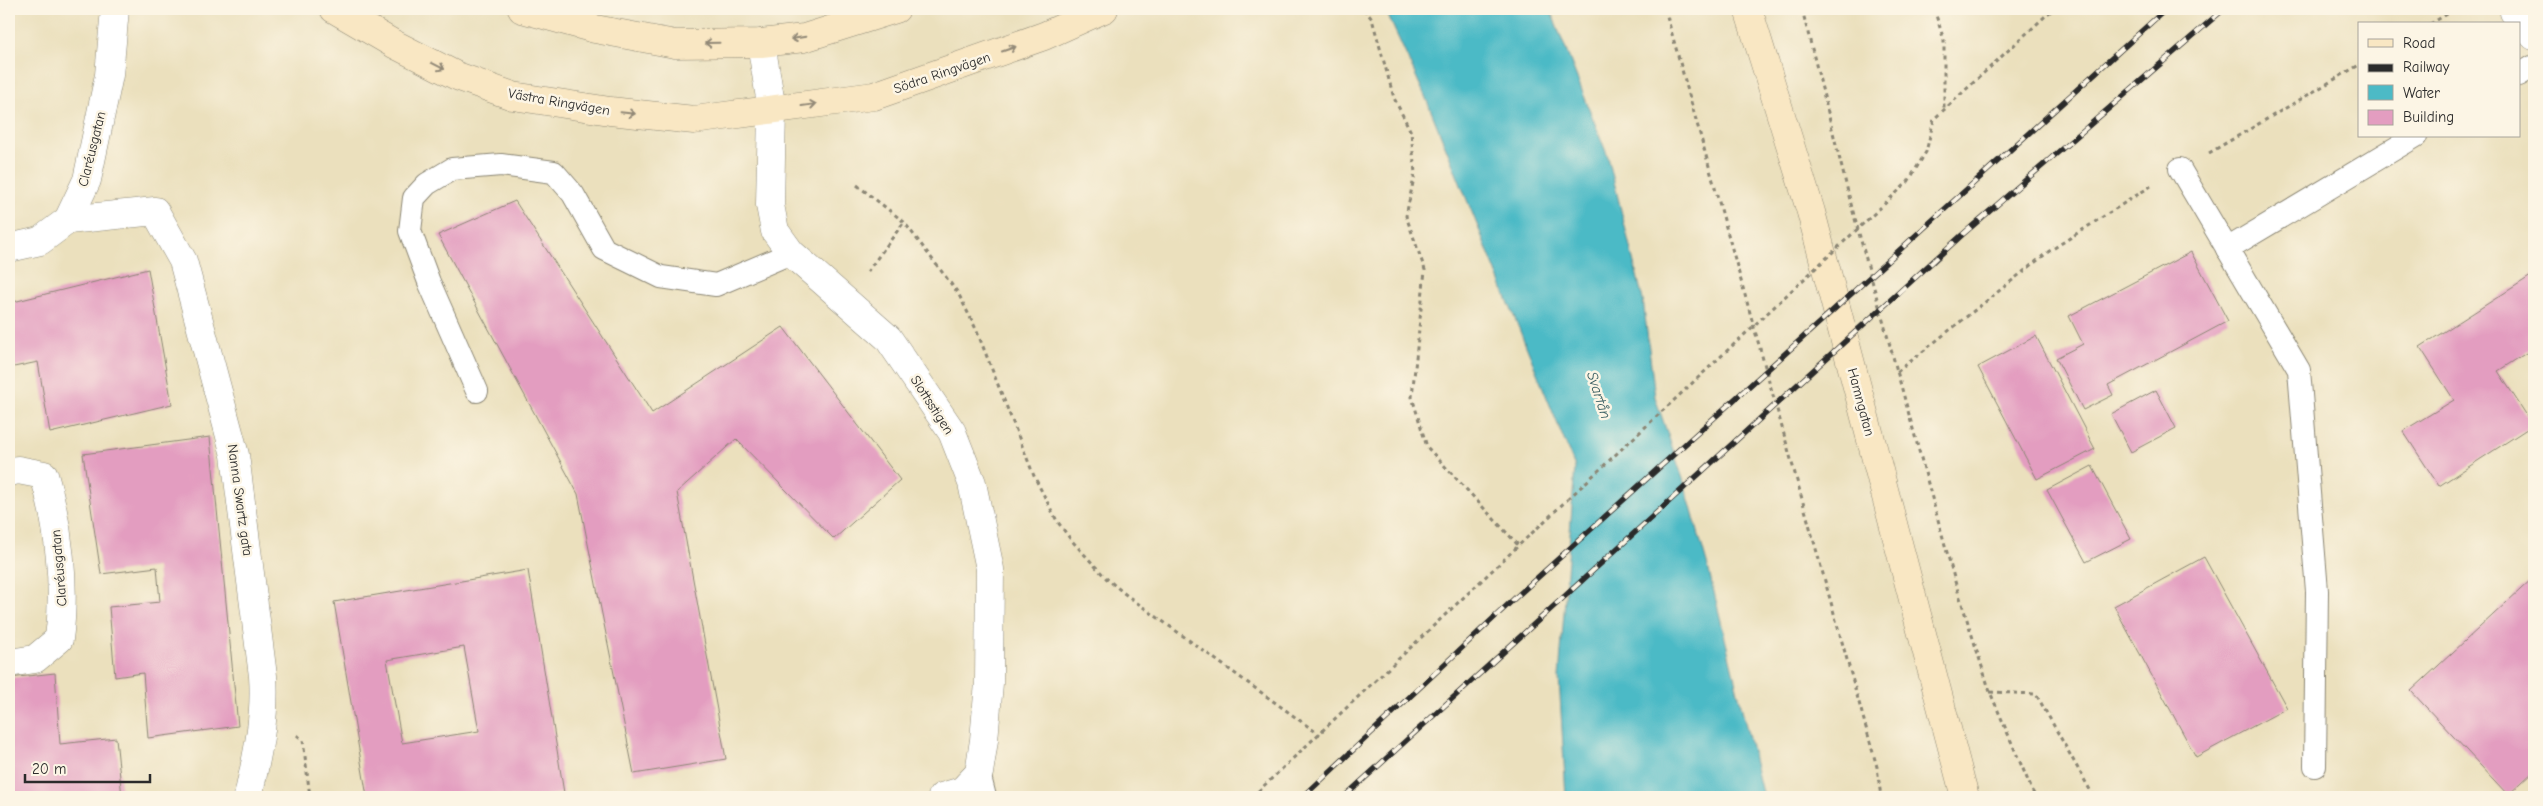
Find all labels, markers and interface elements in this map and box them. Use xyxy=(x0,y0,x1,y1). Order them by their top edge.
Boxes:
legend xyxy=(2358,22,2520,138)
one-way arrow xyxy=(790,33,806,43)
text: Road xyxy=(2403,34,2435,52)
one-way arrow xyxy=(705,39,721,48)
one-way arrow xyxy=(1001,44,1017,53)
street label: Södra Ringvägen xyxy=(891,48,993,98)
text: Railway xyxy=(2403,58,2450,76)
one-way arrow xyxy=(430,62,445,71)
text: Water xyxy=(2403,84,2440,102)
street label: Västra Ringvägen xyxy=(507,85,611,119)
one-way arrow xyxy=(801,100,817,110)
one-way arrow xyxy=(620,108,636,118)
text: Building xyxy=(2403,108,2454,126)
street label: Claréusgatan xyxy=(74,109,110,189)
street label: Hamngatan xyxy=(1844,366,1878,438)
water label: Svartån xyxy=(1583,369,1615,421)
street label: Slottsstigen xyxy=(907,372,957,438)
street label: Nanna Swartz gata xyxy=(224,443,256,557)
street label: Claréusgatan xyxy=(47,529,71,607)
scale bar xyxy=(25,751,150,783)
text: 20 m xyxy=(32,760,66,778)

